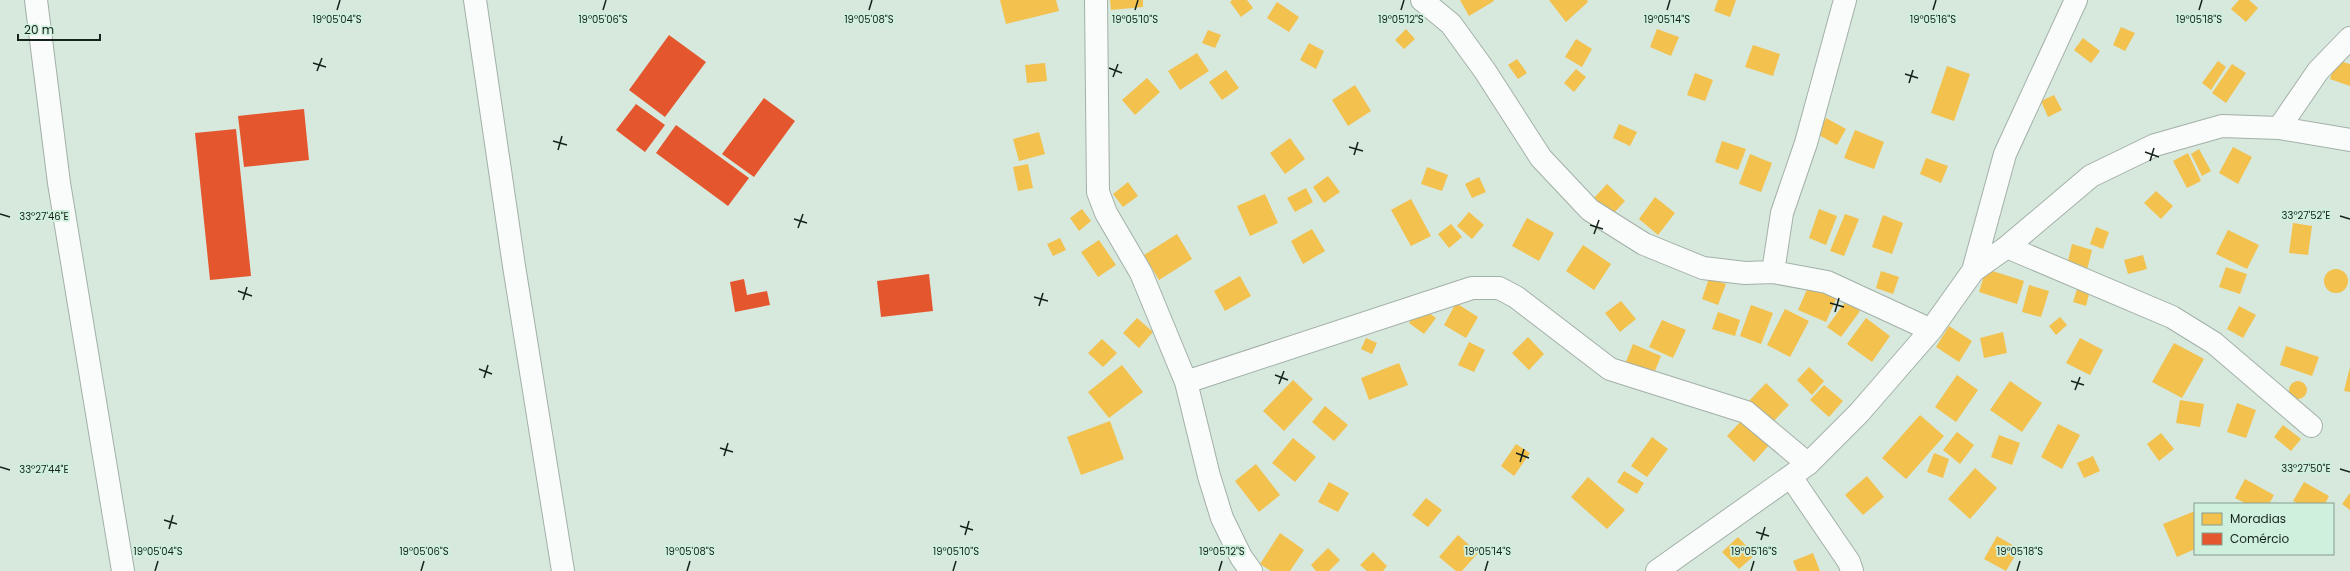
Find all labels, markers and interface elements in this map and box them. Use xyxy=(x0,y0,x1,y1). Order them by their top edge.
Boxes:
text: 19°05'04"S xyxy=(312,12,362,27)
text: 19°05'06"S xyxy=(578,12,628,27)
text: 19°05'08"S xyxy=(844,12,894,27)
text: 19°05'10"S xyxy=(1112,12,1158,27)
text: 19°05'12"S xyxy=(1378,12,1424,27)
text: 19°05'14"S xyxy=(1644,12,1690,27)
text: 19°05'16"S xyxy=(1910,12,1956,27)
text: 19°05'18"S xyxy=(2176,12,2222,27)
scale bar xyxy=(18,16,100,42)
text: 20 m xyxy=(24,21,54,38)
text: 33°27'52"E xyxy=(2282,208,2330,223)
text: 33°27'46"E xyxy=(19,209,69,224)
text: 33°27'50"E xyxy=(2281,461,2331,476)
text: 33°27'44"E xyxy=(19,462,69,477)
legend xyxy=(2194,503,2334,555)
text: Moradias xyxy=(2230,510,2286,527)
text: Comércio xyxy=(2230,530,2289,547)
text: 19°05'04"S xyxy=(133,544,183,559)
text: 19°05'06"S xyxy=(399,544,449,559)
text: 19°05'08"S xyxy=(665,544,715,559)
text: 19°05'10"S xyxy=(933,544,979,559)
text: 19°05'12"S xyxy=(1199,544,1245,559)
text: 19°05'14"S xyxy=(1465,544,1511,559)
text: 19°05'16"S xyxy=(1731,544,1777,559)
text: 19°05'18"S xyxy=(1997,544,2043,559)

